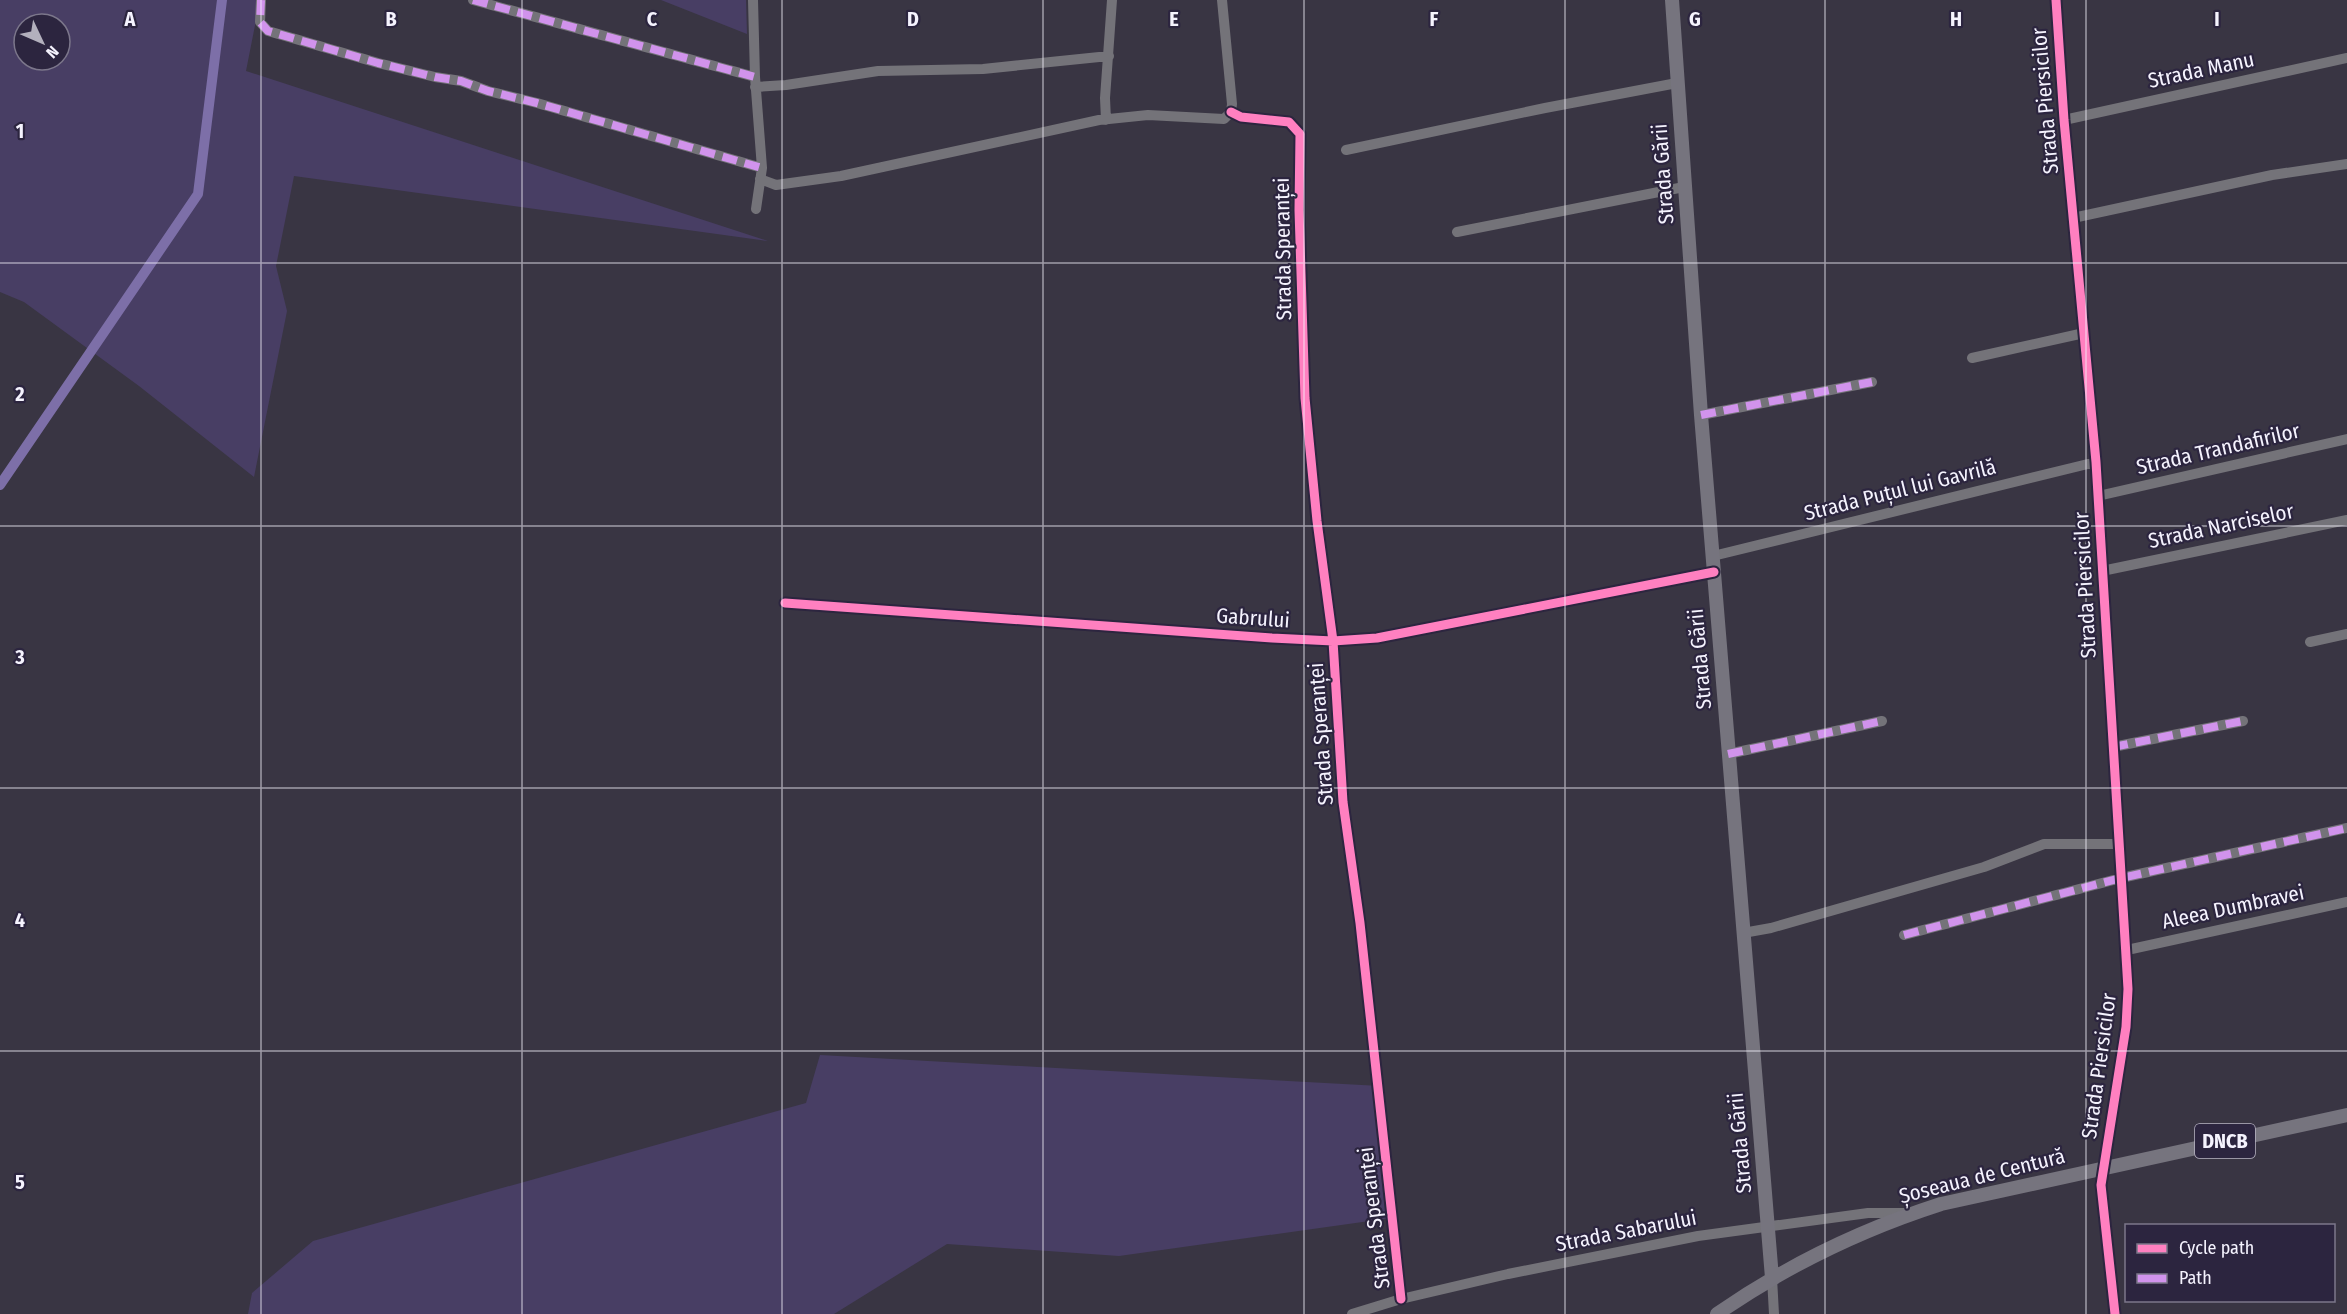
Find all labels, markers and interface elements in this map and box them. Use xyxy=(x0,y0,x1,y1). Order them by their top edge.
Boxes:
text: A xyxy=(124,7,137,31)
text: B xyxy=(385,7,397,31)
text: C xyxy=(647,7,658,31)
text: D xyxy=(907,7,919,31)
text: E xyxy=(1169,7,1179,31)
text: F xyxy=(1430,7,1439,31)
text: G xyxy=(1689,7,1701,31)
text: H xyxy=(1950,7,1962,31)
text: I xyxy=(2214,7,2220,31)
north arrow xyxy=(12,12,72,72)
street label: Strada Piersicilor xyxy=(2026,26,2064,175)
text: N xyxy=(42,42,63,62)
street label: Strada Manu xyxy=(2145,46,2257,94)
text: 1 xyxy=(16,119,24,143)
street label: Strada Gării xyxy=(1647,123,1679,225)
street label: Strada Speranței xyxy=(1269,177,1297,321)
text: 2 xyxy=(14,382,25,406)
street label: Strada Trandafirilor xyxy=(2134,417,2303,480)
street label: Strada Puțul lui Gavrilă xyxy=(1801,454,1999,526)
street label: Strada Narciselor xyxy=(2146,498,2297,554)
street label: Strada Piersicilor xyxy=(2068,510,2102,659)
street label: Gabrului xyxy=(1215,602,1291,634)
street label: Strada Gării xyxy=(1683,608,1717,710)
text: 3 xyxy=(14,645,25,669)
street label: Strada Speranței xyxy=(1303,662,1339,806)
street label: Aleea Dumbravei xyxy=(2160,879,2306,935)
text: 4 xyxy=(15,908,25,932)
street label: Strada Piersicilor xyxy=(2076,991,2122,1140)
street label: Strada Gării xyxy=(1723,1092,1757,1194)
road number: DNCB xyxy=(2195,1124,2255,1158)
street label: Șoseaua de Centură xyxy=(1896,1143,2068,1209)
street label: Strada Speranței xyxy=(1352,1145,1396,1291)
text: 5 xyxy=(15,1170,25,1194)
street label: Strada Sabarului xyxy=(1553,1205,1699,1257)
legend xyxy=(2125,1224,2335,1302)
text: Cycle path xyxy=(2179,1237,2254,1259)
text: Path xyxy=(2179,1267,2212,1289)

